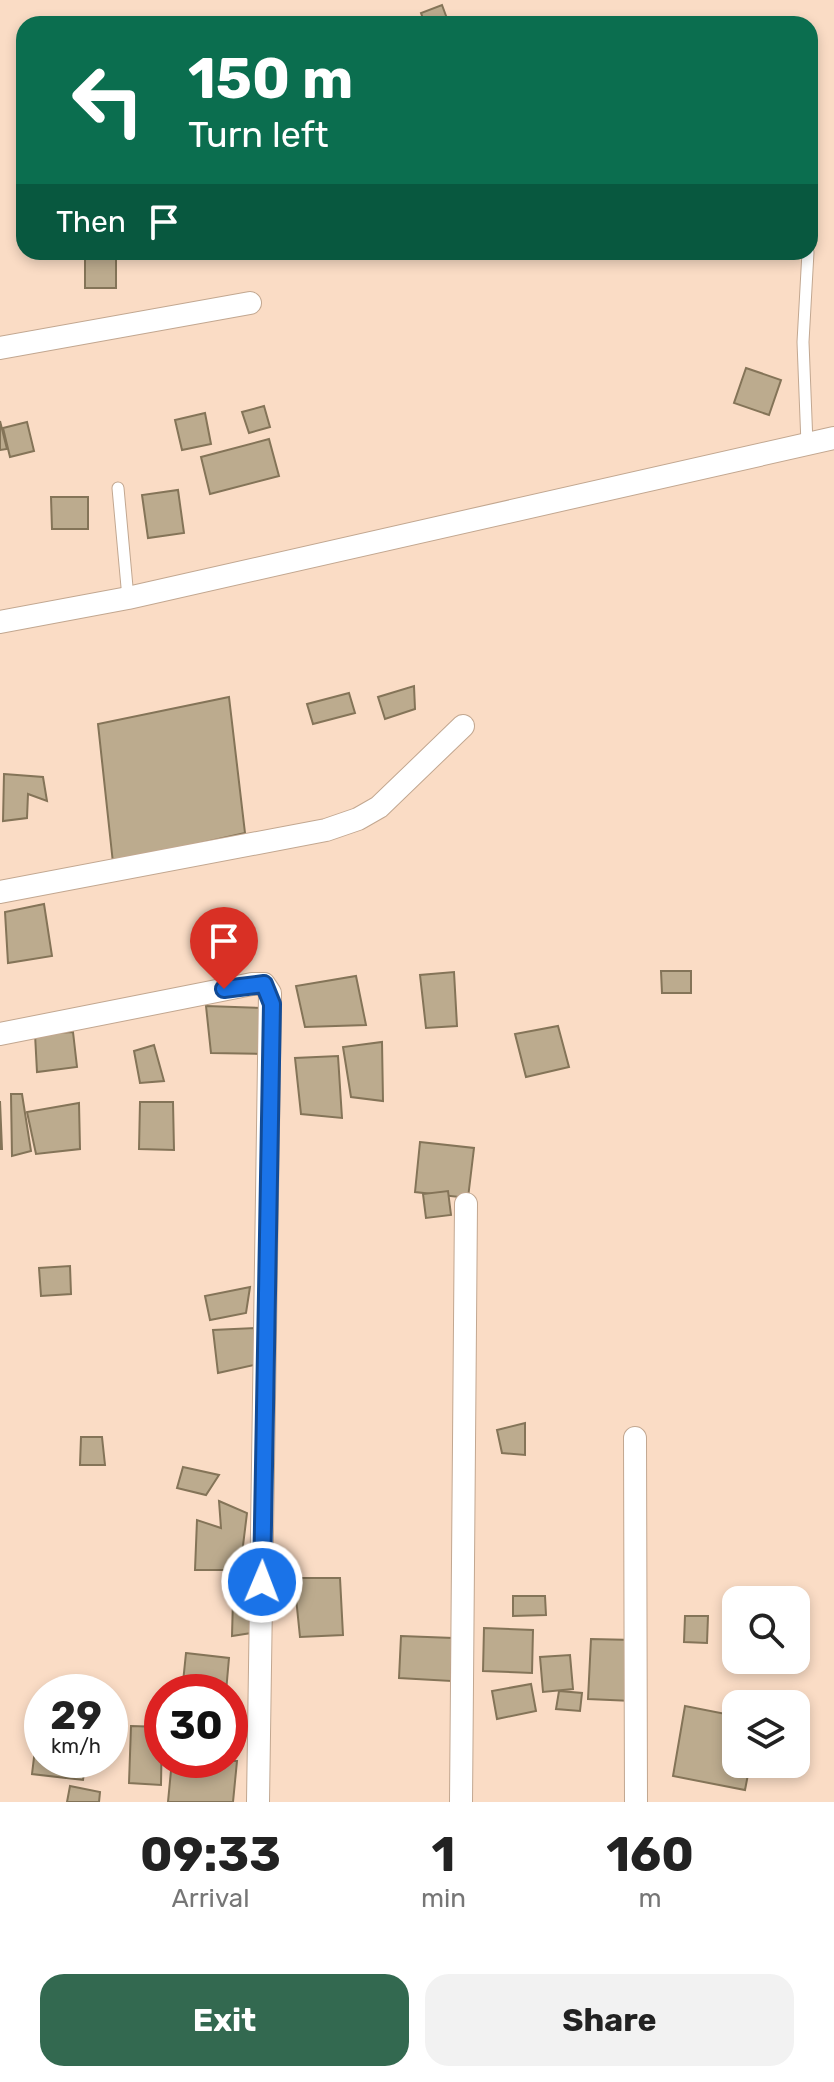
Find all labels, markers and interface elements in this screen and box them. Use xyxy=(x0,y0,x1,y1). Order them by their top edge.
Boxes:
text: 150 m xyxy=(188,46,353,112)
icon: left xyxy=(56,48,160,152)
text: Turn left xyxy=(188,113,329,156)
icon: arrive xyxy=(142,200,186,244)
text: Then xyxy=(56,204,126,240)
pin xyxy=(190,907,258,989)
icon: arrive xyxy=(202,919,246,963)
position arrow xyxy=(220,1540,304,1624)
map controls xyxy=(722,1586,810,1778)
button: search xyxy=(722,1586,810,1674)
speed limit sign: 30 xyxy=(144,1674,248,1778)
button: layers xyxy=(722,1690,810,1778)
text: 29 xyxy=(50,1692,102,1739)
text: km/h xyxy=(51,1734,101,1758)
text: 09:33 xyxy=(140,1826,281,1883)
text: 1 xyxy=(432,1826,455,1883)
text: 160 xyxy=(606,1826,694,1883)
text: Arrival xyxy=(171,1883,249,1914)
text: min xyxy=(421,1883,466,1914)
text: m xyxy=(638,1883,662,1914)
button: Exit xyxy=(40,1974,409,2066)
button: Share xyxy=(425,1974,794,2066)

